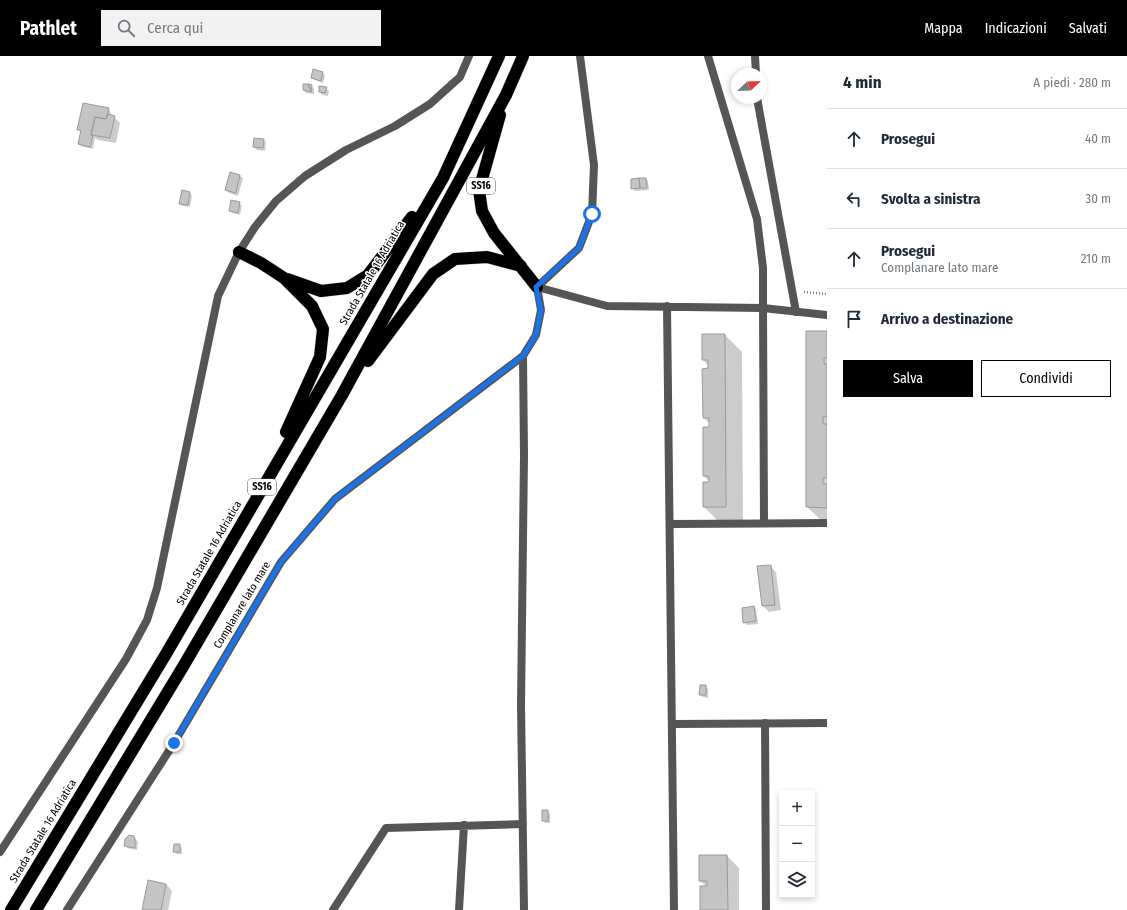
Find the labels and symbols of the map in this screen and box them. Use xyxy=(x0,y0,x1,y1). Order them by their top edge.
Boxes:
north arrow xyxy=(731,68,767,104)
road number: SS16 xyxy=(467,178,495,194)
route start xyxy=(583,205,601,223)
street label: Strada Statale 16 Adriatica xyxy=(337,219,407,327)
road number: SS16 xyxy=(248,479,276,495)
street label: Strada Statale 16 Adriatica xyxy=(174,499,244,607)
street label: Complanare lato mare xyxy=(211,559,273,651)
route end xyxy=(165,734,183,752)
street label: Strada Statale 16 Adriatica xyxy=(7,777,79,885)

